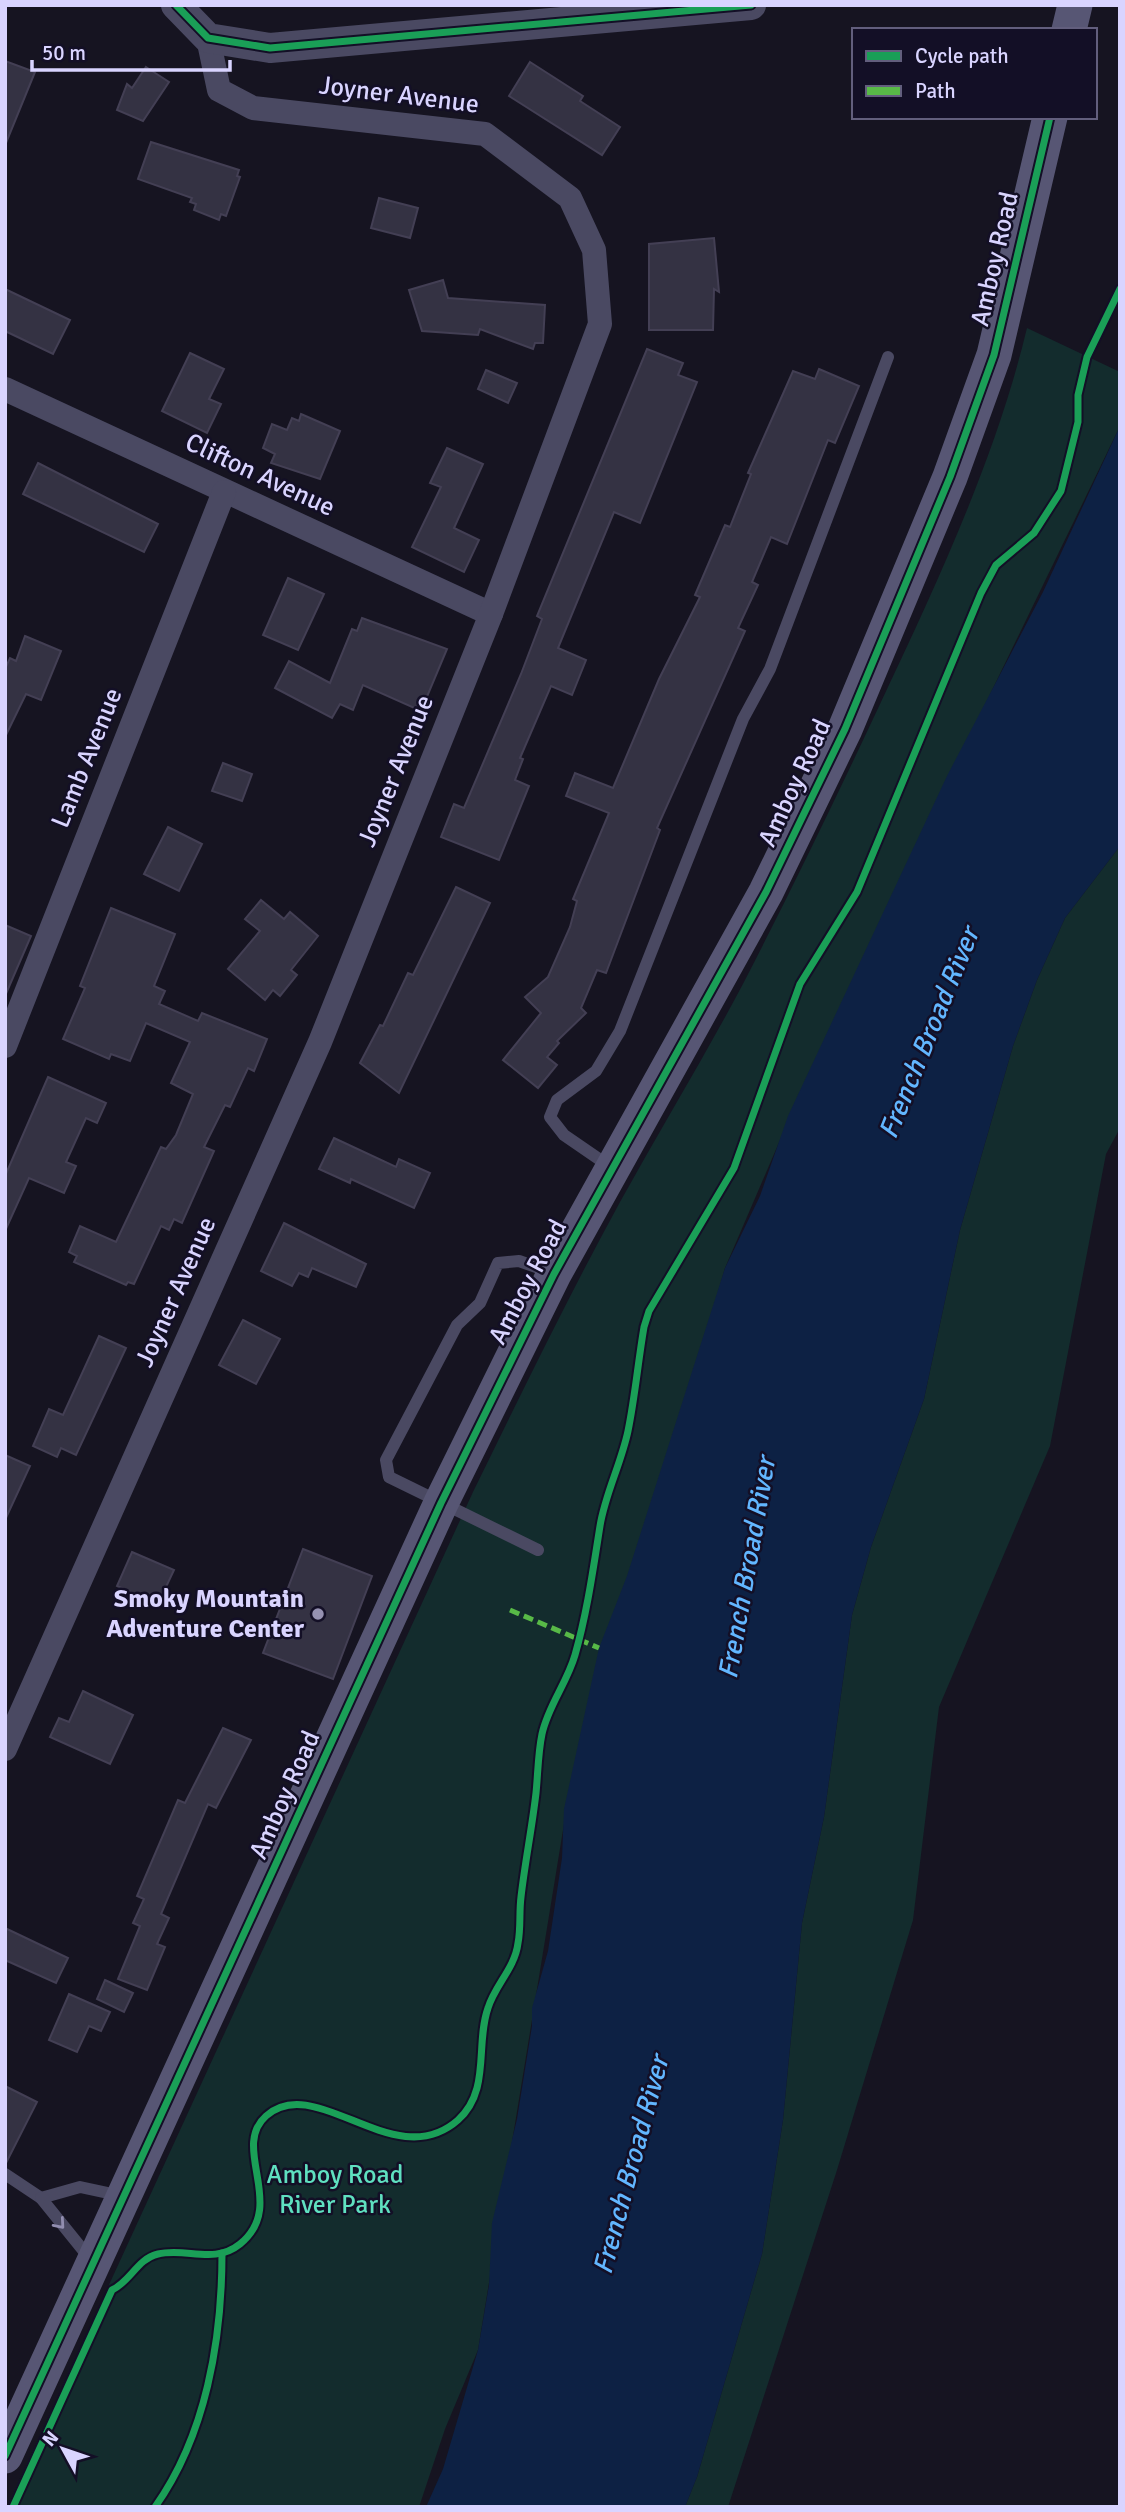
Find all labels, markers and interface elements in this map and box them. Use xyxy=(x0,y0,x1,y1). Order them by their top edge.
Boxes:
scale bar xyxy=(32,28,229,72)
legend xyxy=(852,28,1097,119)
text: 50 m xyxy=(42,40,86,66)
text: Cycle path xyxy=(915,43,1009,69)
street label: Joyner Avenue xyxy=(317,69,481,121)
text: Path xyxy=(915,78,956,104)
street label: Amboy Road xyxy=(964,189,1026,329)
street label: Clifton Avenue xyxy=(180,426,340,524)
street label: Lamb Avenue xyxy=(44,683,130,833)
street label: Joyner Avenue xyxy=(351,690,441,852)
street label: Amboy Road xyxy=(752,714,838,852)
water label: French Broad River xyxy=(871,919,988,1143)
street label: Joyner Avenue xyxy=(129,1212,223,1372)
street label: Amboy Road xyxy=(482,1214,574,1350)
water label: French Broad River xyxy=(711,1451,784,1681)
place label: Smoky Mountain Adventure Center xyxy=(106,1583,305,1645)
marker: Smoky Mountain Adventure Center xyxy=(310,1606,326,1622)
street label: Amboy Road xyxy=(243,1726,327,1864)
water label: French Broad River xyxy=(586,2049,677,2278)
park label: Amboy Road River Park xyxy=(267,2159,403,2221)
one-way arrow xyxy=(52,2216,64,2229)
north arrow xyxy=(28,2414,98,2484)
text: N xyxy=(37,2426,64,2451)

